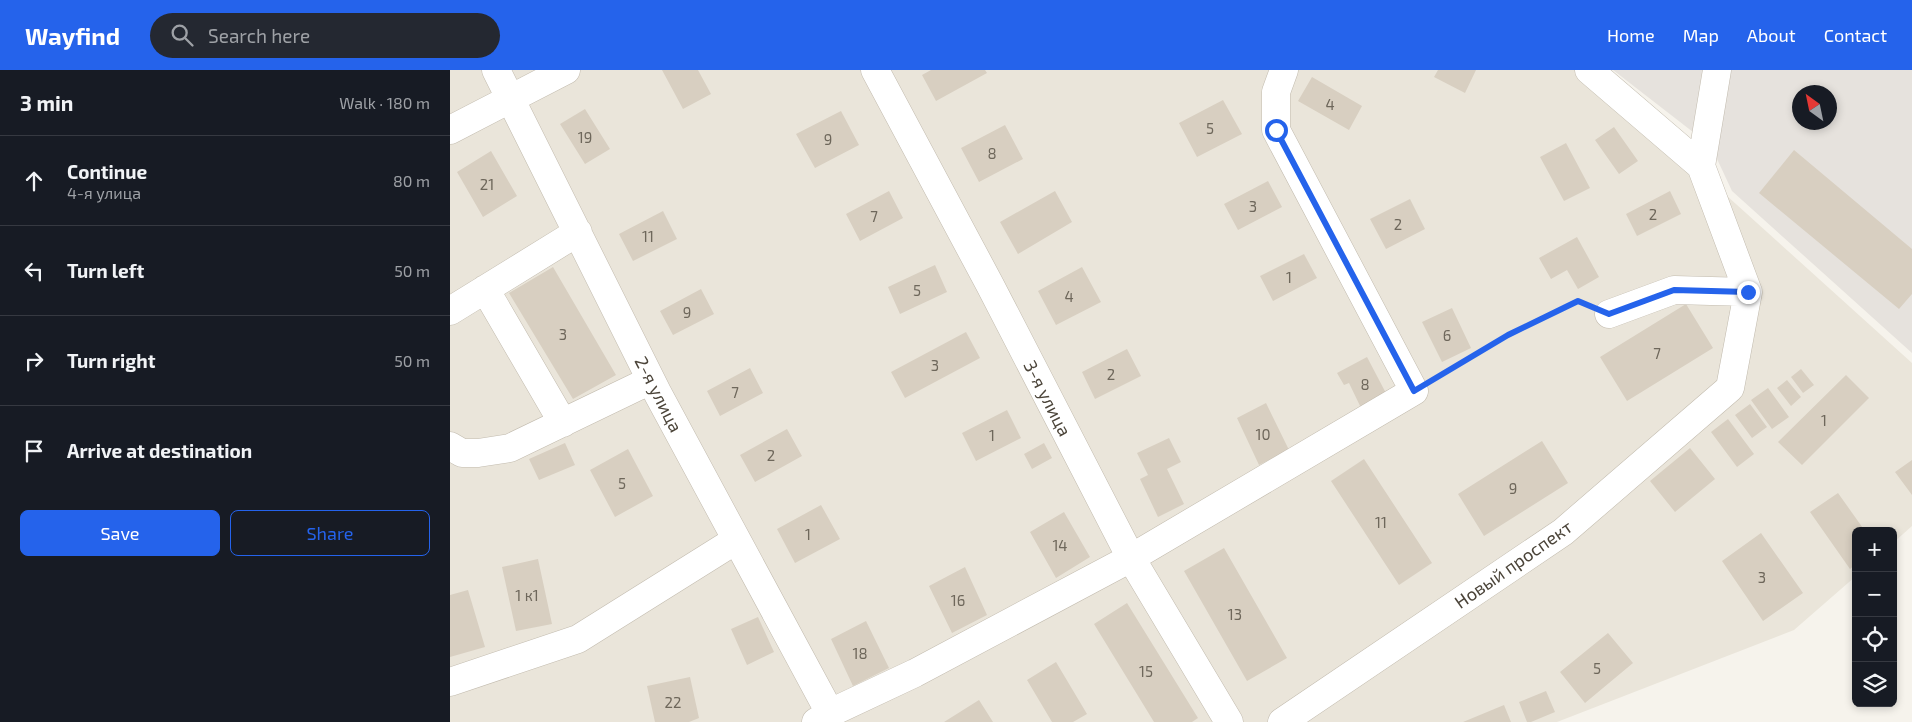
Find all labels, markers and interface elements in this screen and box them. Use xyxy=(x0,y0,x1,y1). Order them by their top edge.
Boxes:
search box xyxy=(150,13,500,58)
text: Wayfind xyxy=(25,21,120,50)
icon: search xyxy=(168,21,196,49)
text: Search here xyxy=(208,24,310,47)
text: Home xyxy=(1607,24,1655,46)
text: Map xyxy=(1683,24,1719,46)
text: About xyxy=(1747,24,1796,46)
text: Contact xyxy=(1824,24,1887,46)
north arrow xyxy=(1792,85,1837,130)
text: 3 min xyxy=(20,90,73,115)
text: Walk · 180 m xyxy=(339,93,430,112)
house number: 4 xyxy=(1325,95,1335,113)
house number: 5 xyxy=(1206,119,1214,137)
route start xyxy=(1265,119,1288,142)
house number: 19 xyxy=(578,128,592,146)
house number: 9 xyxy=(824,130,832,148)
house number: 8 xyxy=(987,144,997,162)
text: Continue xyxy=(67,160,147,183)
icon: ahead xyxy=(20,167,48,195)
text: 80 m xyxy=(393,171,430,190)
house number: 21 xyxy=(480,175,494,193)
text: 4-я улица xyxy=(67,183,141,202)
house number: 3 xyxy=(1249,197,1257,215)
house number: 2 xyxy=(1649,205,1657,223)
house number: 7 xyxy=(870,207,878,225)
house number: 2 xyxy=(1394,215,1402,233)
house number: 11 xyxy=(642,227,654,245)
icon: left xyxy=(20,257,48,285)
text: Turn left xyxy=(67,259,144,282)
text: 50 m xyxy=(394,261,430,280)
house number: 1 xyxy=(1286,268,1292,286)
house number: 5 xyxy=(913,281,921,299)
route end xyxy=(1737,281,1760,304)
house number: 4 xyxy=(1064,287,1074,305)
house number: 9 xyxy=(683,303,691,321)
house number: 3 xyxy=(559,325,567,343)
house number: 6 xyxy=(1443,326,1451,344)
house number: 7 xyxy=(1653,344,1661,362)
icon: right xyxy=(20,347,48,375)
text: Turn right xyxy=(67,349,155,372)
text: 50 m xyxy=(394,351,430,370)
street label: 2-я улица xyxy=(631,352,687,436)
house number: 3 xyxy=(931,356,939,374)
street label: 3-я улица xyxy=(1020,356,1076,440)
house number: 2 xyxy=(1107,365,1115,383)
house number: 8 xyxy=(1360,375,1370,393)
house number: 7 xyxy=(731,383,739,401)
house number: 1 xyxy=(1821,411,1827,429)
house number: 10 xyxy=(1255,425,1271,443)
house number: 1 xyxy=(989,426,995,444)
icon: arrive xyxy=(20,437,48,465)
text: Arrive at destination xyxy=(67,439,252,462)
house number: 2 xyxy=(767,446,775,464)
house number: 5 xyxy=(618,474,626,492)
house number: 9 xyxy=(1509,479,1517,497)
button: Save xyxy=(20,510,220,556)
button: Share xyxy=(230,510,430,556)
house number: 11 xyxy=(1375,513,1387,531)
street label: Новый проспект xyxy=(1450,515,1576,613)
house number: 1 xyxy=(805,525,811,543)
map controls xyxy=(1852,527,1897,707)
button: + xyxy=(1852,527,1897,572)
house number: 14 xyxy=(1052,536,1068,554)
house number: 3 xyxy=(1758,568,1766,586)
button: − xyxy=(1852,572,1897,617)
house number: 1 к1 xyxy=(515,586,539,604)
house number: 16 xyxy=(951,591,965,609)
house number: 13 xyxy=(1228,605,1242,623)
button: locate xyxy=(1852,617,1897,662)
house number: 18 xyxy=(852,644,868,662)
house number: 5 xyxy=(1593,659,1601,677)
house number: 15 xyxy=(1139,662,1153,680)
button: layers xyxy=(1852,662,1897,707)
house number: 22 xyxy=(665,693,681,711)

